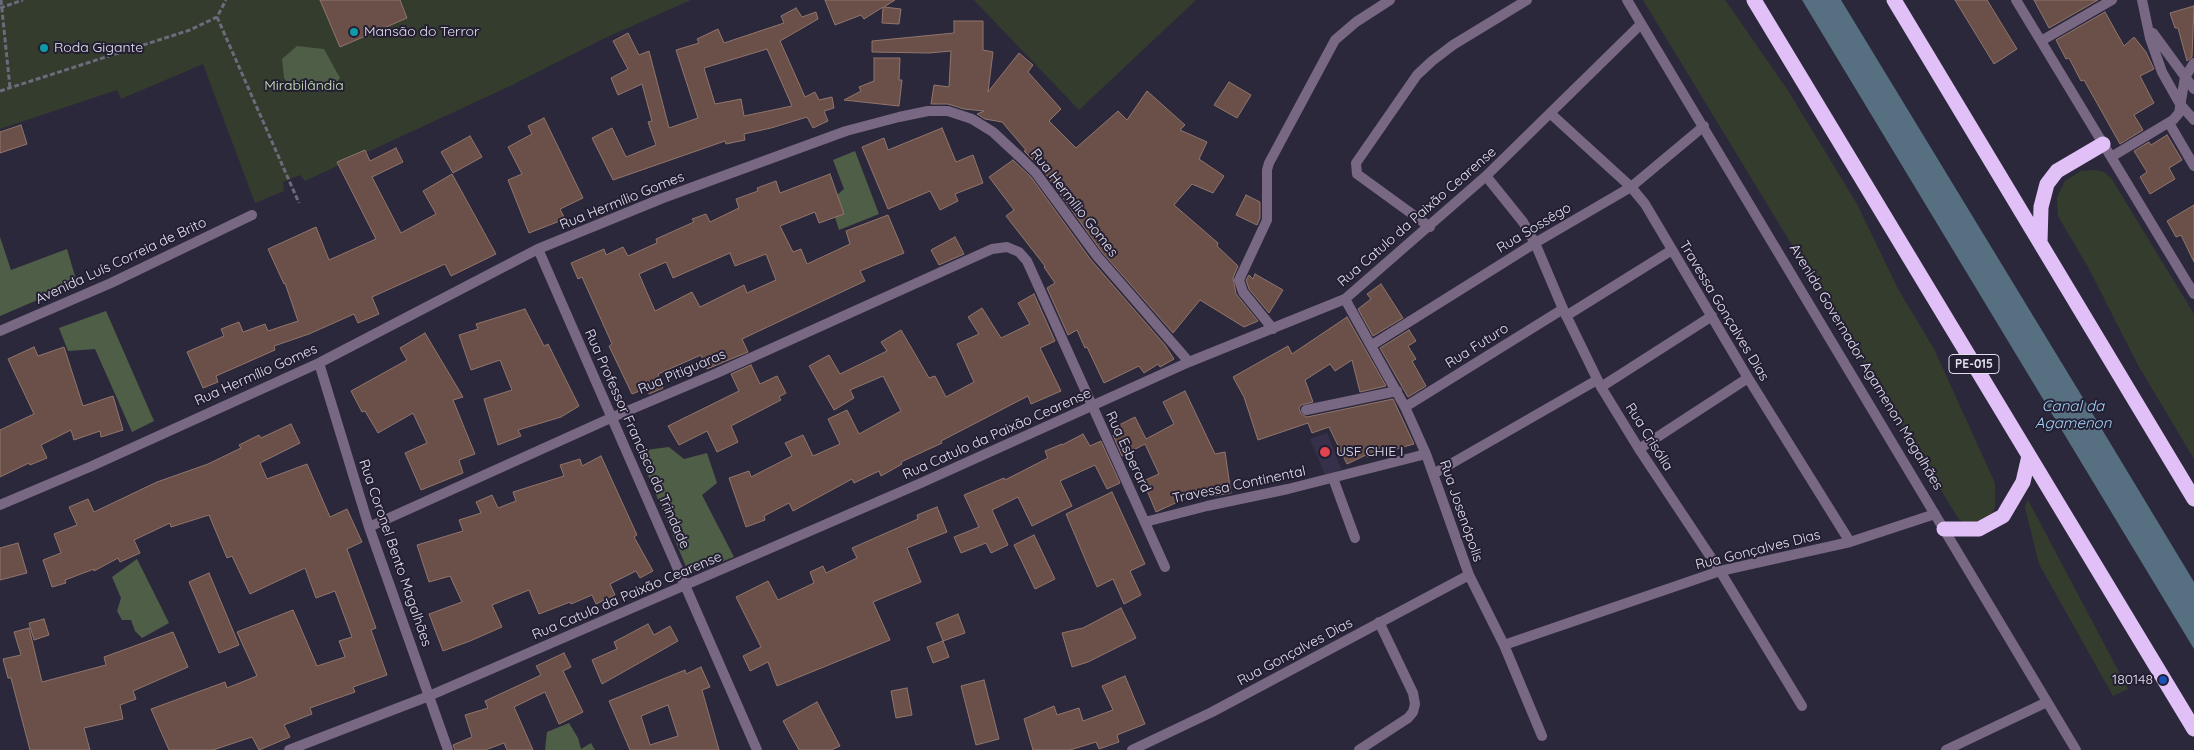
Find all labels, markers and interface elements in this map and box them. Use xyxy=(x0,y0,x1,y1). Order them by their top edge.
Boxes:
place label: Mansão do Terror xyxy=(364,24,479,40)
marker: Mansão do Terror xyxy=(348,26,360,38)
place label: Roda Gigante xyxy=(54,40,143,56)
marker: Roda Gigante xyxy=(38,42,50,54)
park label: Mirabilândia xyxy=(264,78,344,94)
street label: Rua Catulo da Paixão Cearense xyxy=(1334,144,1500,290)
street label: Rua Hermílio Gomes xyxy=(1027,146,1121,260)
street label: Rua Hermílio Gomes xyxy=(557,168,687,234)
street label: Rua Sossêgo xyxy=(1494,199,1574,257)
street label: Avenida Luís Correia de Brito xyxy=(33,214,209,308)
street label: Travessa Gonçalves Dias xyxy=(1675,238,1773,384)
street label: Avenida Governador Agamenon Magalhães xyxy=(1786,241,1946,493)
street label: Rua Futuro xyxy=(1442,320,1512,372)
street label: Rua Professor Francisco da Trindade xyxy=(581,327,693,551)
street label: Rua Hermílio Gomes xyxy=(192,340,320,410)
street label: Rua Pitiguaras xyxy=(635,346,729,398)
road number: PE-015 xyxy=(1949,354,1999,374)
street label: Rua Catulo da Paixão Cearense xyxy=(900,385,1094,483)
water label: Canal da Agamenon xyxy=(2035,397,2111,432)
street label: Rua Crisólia xyxy=(1622,400,1676,474)
street label: Rua Esberard xyxy=(1102,409,1154,495)
place label: USF CHIE I xyxy=(1336,444,1403,460)
marker: USF CHIE I xyxy=(1318,445,1332,459)
street label: Rua Coronel Bento Magalhães xyxy=(355,457,435,649)
street label: Rua Josenópolis xyxy=(1436,458,1486,564)
street label: Travessa Continental xyxy=(1171,463,1307,507)
street label: Rua Gonçalves Dias xyxy=(1694,526,1822,574)
street label: Rua Catulo da Paixão Cearense xyxy=(530,548,724,644)
street label: Rua Gonçalves Dias xyxy=(1234,615,1356,689)
place label: 180148 xyxy=(2112,672,2153,688)
marker: 180148 xyxy=(2157,674,2169,686)

